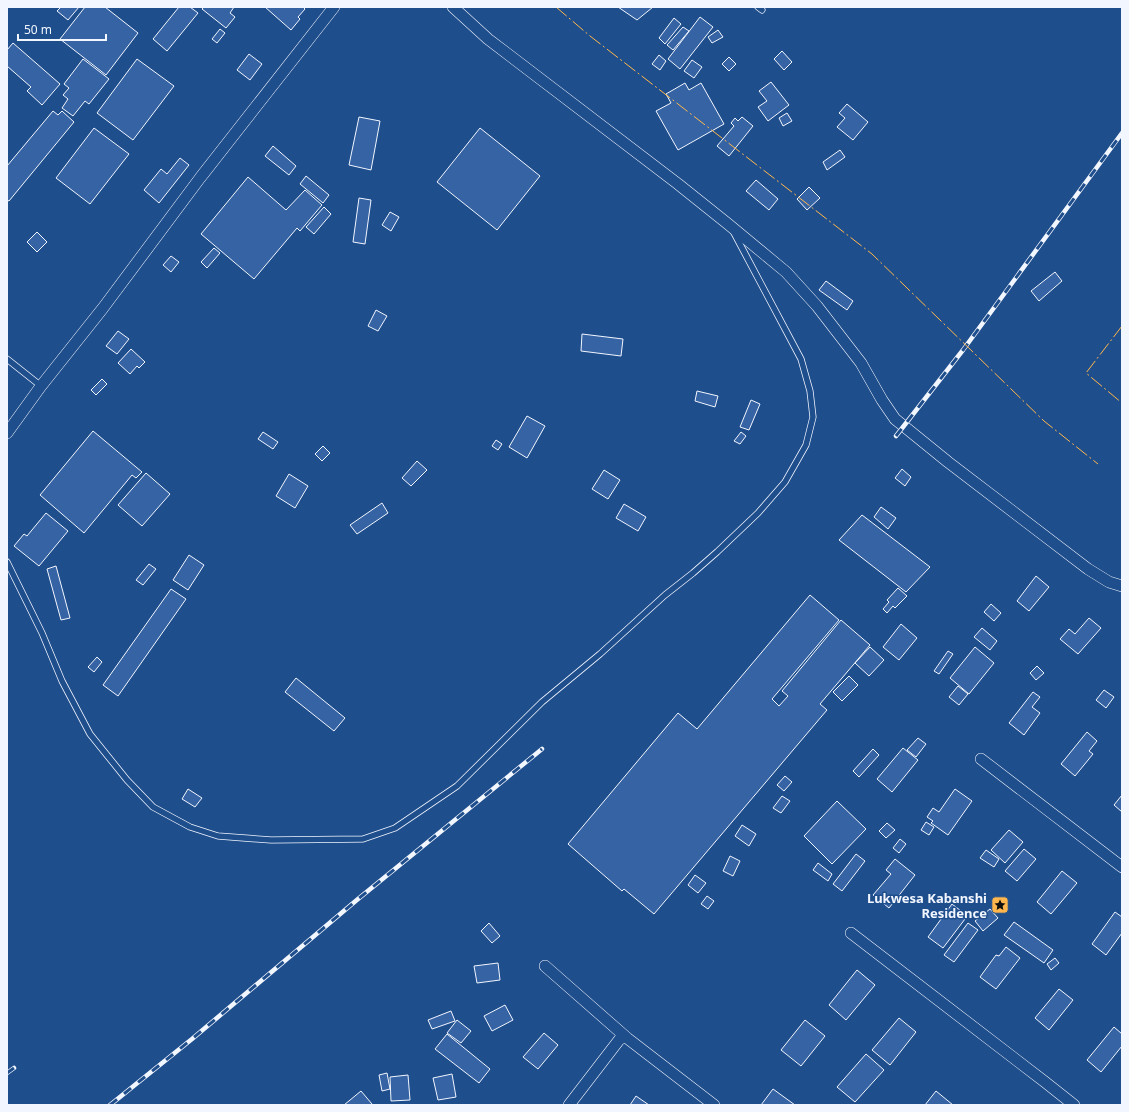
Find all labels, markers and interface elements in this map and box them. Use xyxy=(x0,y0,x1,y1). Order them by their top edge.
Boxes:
scale bar xyxy=(18,16,106,42)
text: 50 m xyxy=(24,21,52,38)
place label: Lukwesa Kabanshi Residence xyxy=(867,889,987,922)
place icon: Lukwesa Kabanshi Residence xyxy=(990,895,1010,915)

